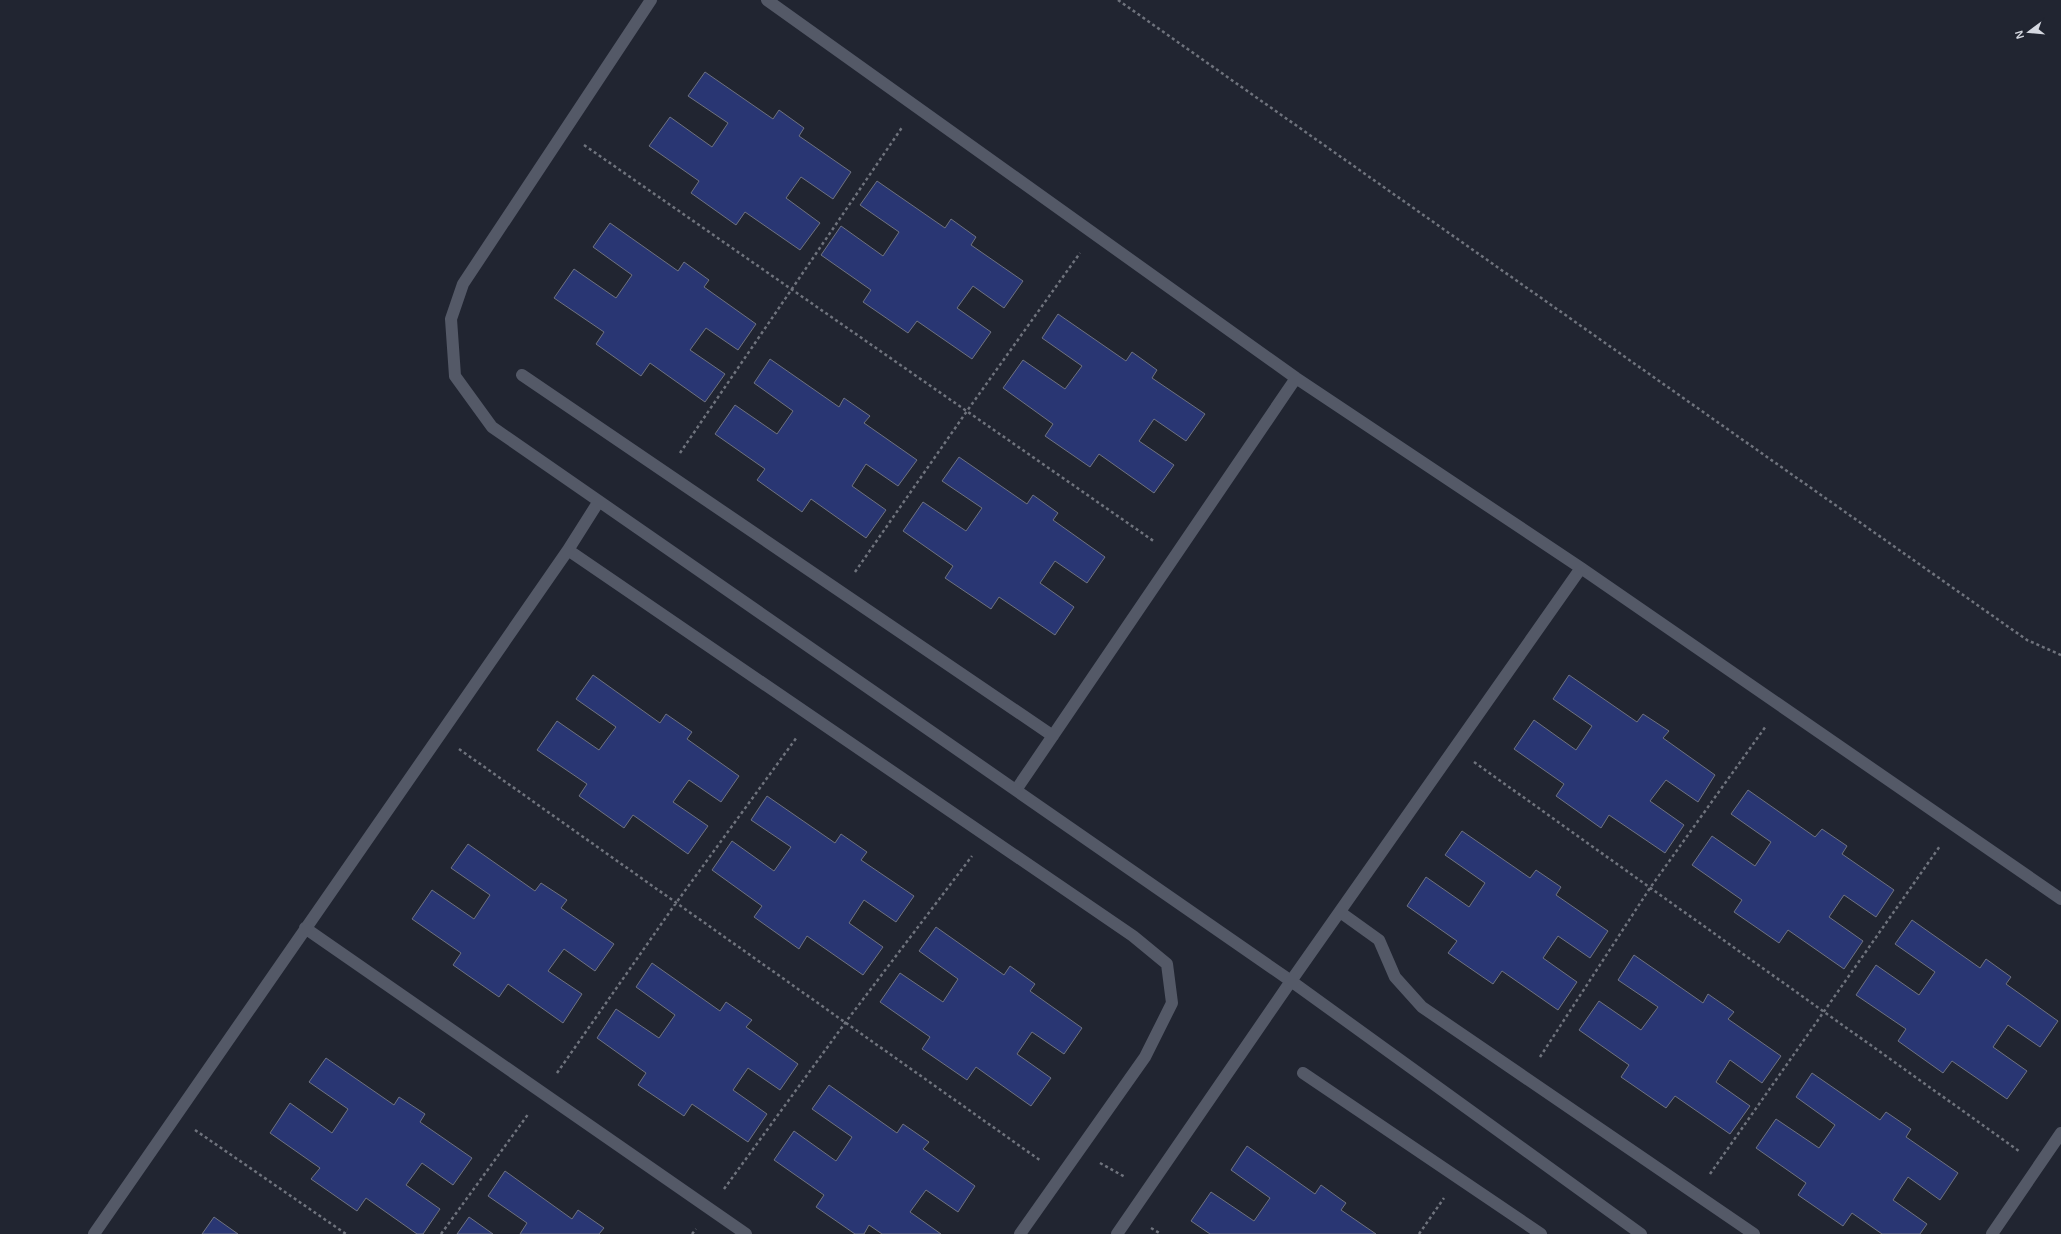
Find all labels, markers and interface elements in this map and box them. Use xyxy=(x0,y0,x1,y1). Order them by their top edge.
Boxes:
north arrow xyxy=(2009,12,2049,52)
text: N xyxy=(2013,29,2026,40)

